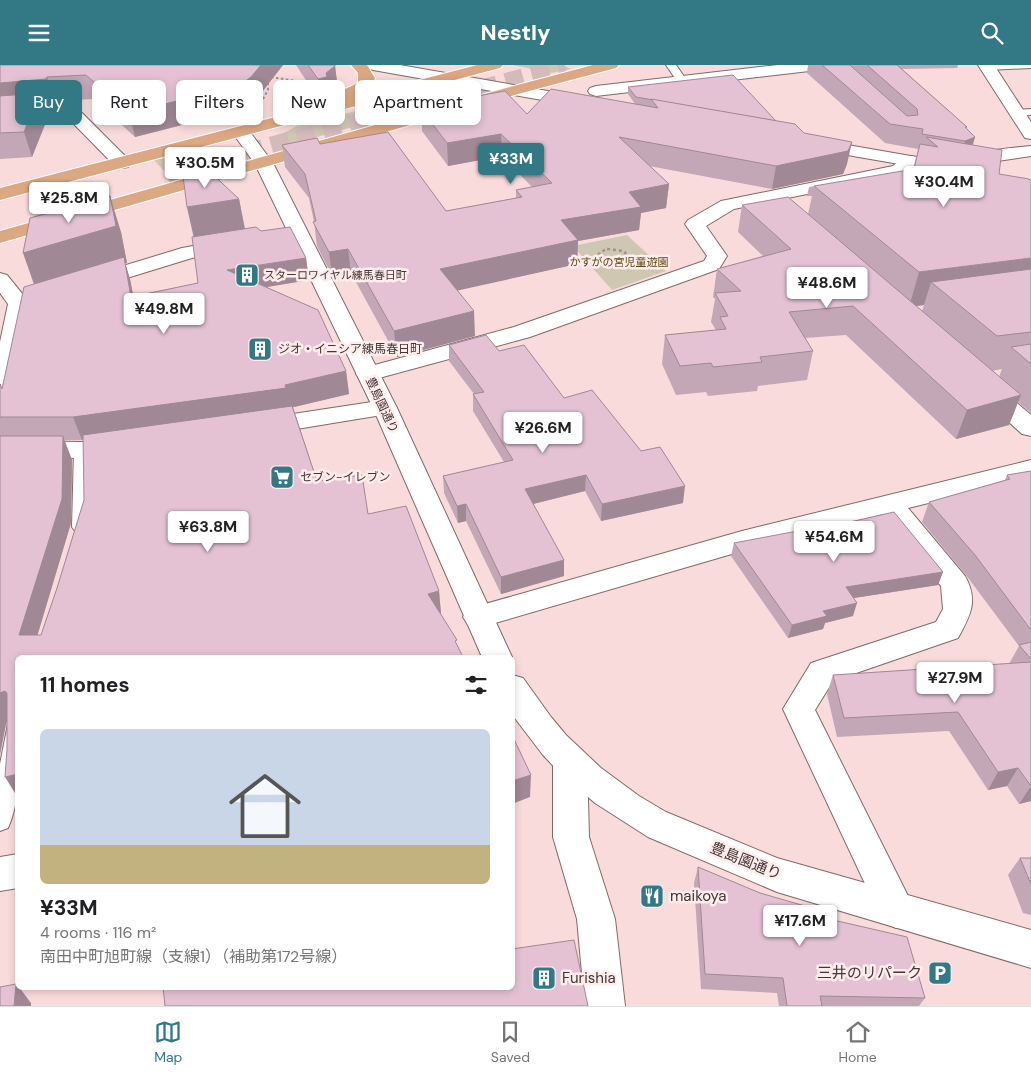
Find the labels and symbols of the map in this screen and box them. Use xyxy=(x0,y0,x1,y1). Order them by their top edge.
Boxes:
pin: ¥33M xyxy=(481,143,541,185)
pin: ¥30.5M xyxy=(164,147,246,189)
pin: ¥30.4M xyxy=(903,165,985,208)
pin: ¥25.8M xyxy=(28,181,110,224)
park label: かすがの宮児童遊園 xyxy=(570,255,669,269)
building icon: スターロワイヤル練馬春日町 xyxy=(234,262,260,288)
pin: ¥48.6M xyxy=(786,267,868,309)
place label: スターロワイヤル練馬春日町 xyxy=(264,268,407,282)
pin: ¥49.8M xyxy=(123,293,205,335)
building icon: ジオ・イニシア練馬春日町 xyxy=(247,336,273,362)
place label: ジオ・イニシア練馬春日町 xyxy=(278,341,422,357)
street label: 豊島園通り xyxy=(362,374,402,436)
pin: ¥26.6M xyxy=(502,411,584,454)
supermarket icon: セブン-イレブン xyxy=(269,464,295,490)
place label: セブン-イレブン xyxy=(300,469,391,485)
pin: ¥63.8M xyxy=(167,511,249,553)
pin: ¥54.6M xyxy=(793,521,875,563)
pin: ¥27.9M xyxy=(914,661,996,704)
street label: 豊島園通り xyxy=(707,838,785,884)
restaurant icon: maikoya xyxy=(639,883,665,909)
place label: maikoya xyxy=(670,886,726,906)
pin: ¥17.6M xyxy=(759,905,841,947)
parking icon: 三井のリパーク xyxy=(927,960,953,986)
place label: 三井のリパーク xyxy=(817,963,922,983)
building icon: Furishia xyxy=(531,965,557,991)
place label: Furishia xyxy=(562,968,616,988)

